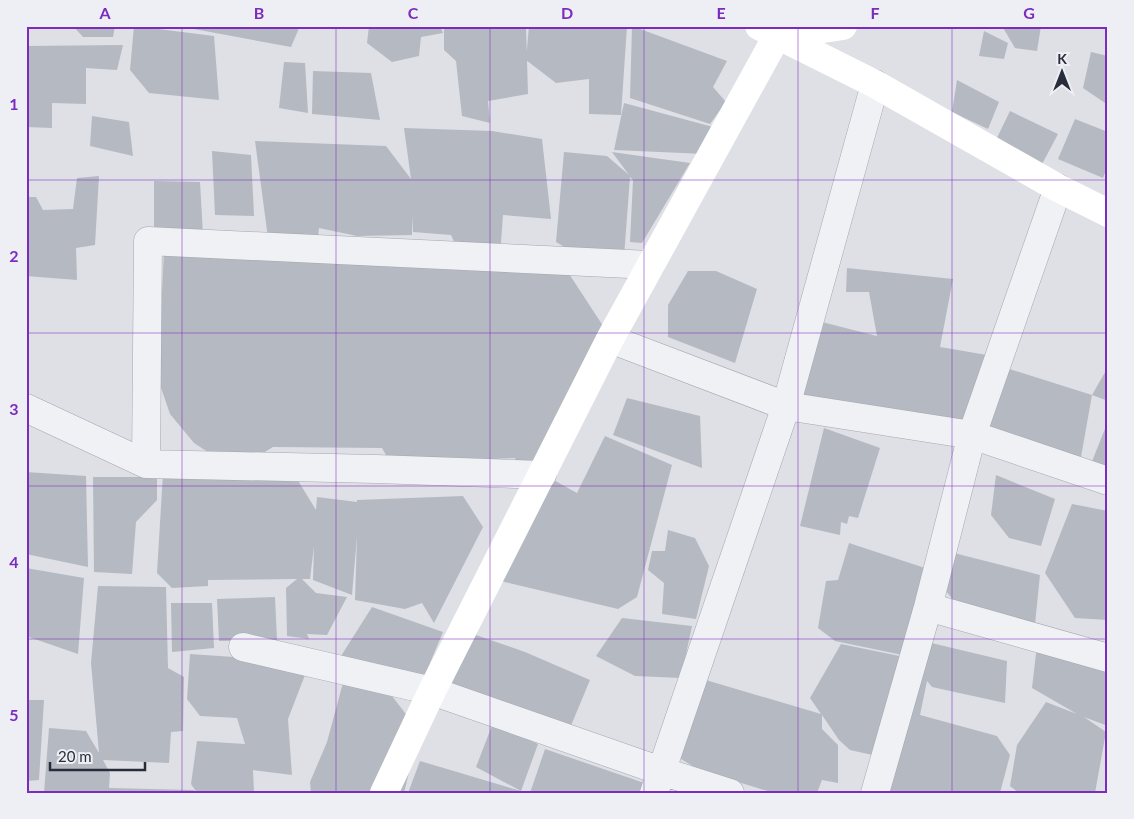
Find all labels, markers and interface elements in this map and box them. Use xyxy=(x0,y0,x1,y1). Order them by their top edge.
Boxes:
text: A xyxy=(98,3,111,22)
text: B xyxy=(254,3,264,22)
text: C xyxy=(408,3,419,22)
text: D xyxy=(561,3,573,22)
text: E xyxy=(716,3,726,22)
text: F xyxy=(870,3,880,22)
text: G xyxy=(1023,3,1035,22)
north arrow xyxy=(1036,48,1086,98)
text: K xyxy=(1057,50,1067,67)
text: 1 xyxy=(9,94,19,113)
text: 2 xyxy=(9,246,19,265)
text: 3 xyxy=(9,399,19,418)
text: 4 xyxy=(9,552,19,571)
text: 5 xyxy=(9,705,19,724)
scale bar xyxy=(50,739,145,771)
text: 20 m xyxy=(58,747,92,765)

